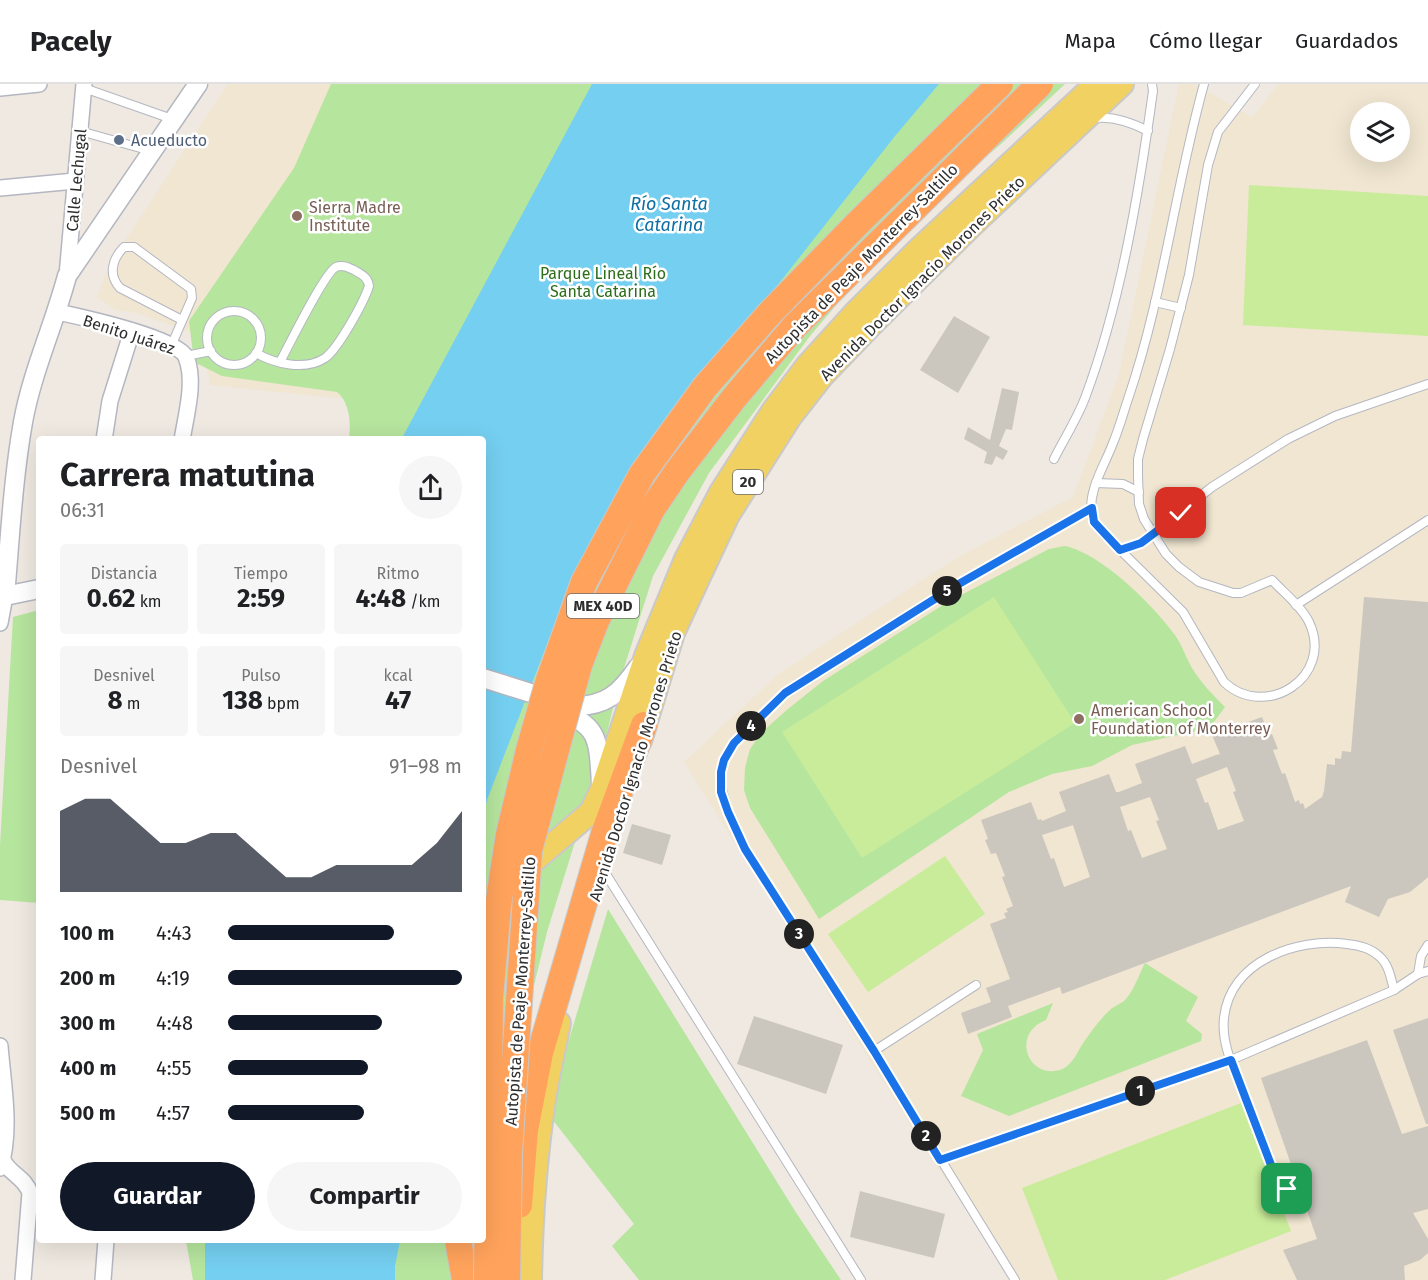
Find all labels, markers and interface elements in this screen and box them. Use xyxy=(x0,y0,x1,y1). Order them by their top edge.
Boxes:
text: Pacely xyxy=(30,25,112,58)
text: Mapa xyxy=(1064,28,1116,54)
text: Cómo llegar xyxy=(1149,28,1262,54)
text: Guardados xyxy=(1295,28,1398,54)
map controls xyxy=(1350,102,1410,162)
button: layers xyxy=(1350,102,1410,162)
street label: Calle Lechugal xyxy=(63,127,90,232)
place label: Acueducto xyxy=(131,131,207,150)
marker: Acueducto xyxy=(112,133,126,147)
street label: Autopista de Peaje Monterrey-Saltillo xyxy=(761,160,962,367)
street label: Avenida Doctor Ignacio Morones Prieto xyxy=(816,172,1029,385)
water label: Río Santa Catarina xyxy=(630,193,708,236)
place label: Sierra Madre Institute xyxy=(309,198,401,235)
marker: Sierra Madre Institute xyxy=(290,209,304,223)
park label: Parque Lineal Río Santa Catarina xyxy=(540,264,666,301)
street label: Benito Juárez xyxy=(80,311,177,358)
text: Carrera matutina xyxy=(60,455,315,495)
button: share xyxy=(399,456,462,519)
road number: 20 xyxy=(733,470,763,494)
pin xyxy=(1155,487,1206,538)
icon: check xyxy=(1164,496,1197,529)
text: 06:31 xyxy=(60,498,105,522)
text: Distancia xyxy=(91,564,157,583)
text: Tiempo xyxy=(234,564,288,583)
text: Ritmo xyxy=(376,564,420,583)
pin: 5 xyxy=(932,576,962,606)
text: 5 xyxy=(943,581,951,600)
text: 0.62 xyxy=(86,583,135,614)
text: 2:59 xyxy=(237,583,285,614)
text: 4:48 xyxy=(355,583,406,614)
text: km xyxy=(135,592,162,611)
text: /km xyxy=(406,592,441,611)
road number: MEX 40D xyxy=(567,594,639,618)
street label: Avenida Doctor Ignacio Morones Prieto xyxy=(585,629,686,904)
text: Desnivel xyxy=(93,666,155,685)
text: Pulso xyxy=(241,666,281,685)
text: kcal xyxy=(384,666,412,685)
text: 8 xyxy=(107,685,123,716)
text: 138 xyxy=(222,685,263,716)
text: 47 xyxy=(385,685,411,716)
text: m xyxy=(123,694,141,713)
text: bpm xyxy=(263,694,300,713)
place label: American School Foundation of Monterrey xyxy=(1091,701,1271,738)
pin: 4 xyxy=(736,711,766,741)
marker: American School Foundation of Monterrey xyxy=(1072,712,1086,726)
text: 4 xyxy=(746,716,756,735)
text: Desnivel xyxy=(60,754,137,778)
text: 91–98 m xyxy=(389,754,462,778)
street label: Autopista de Peaje Monterrey-Saltillo xyxy=(502,856,539,1126)
pin: 3 xyxy=(784,919,814,949)
text: 100 m xyxy=(60,921,114,945)
text: 4:43 xyxy=(156,921,192,945)
text: 3 xyxy=(795,924,803,943)
text: 200 m xyxy=(60,966,115,990)
text: 4:19 xyxy=(156,966,190,990)
text: 300 m xyxy=(60,1011,115,1035)
text: 4:48 xyxy=(156,1011,193,1035)
text: 400 m xyxy=(60,1056,116,1080)
text: 4:55 xyxy=(156,1056,191,1080)
pin: 1 xyxy=(1125,1076,1155,1106)
text: 1 xyxy=(1136,1081,1144,1100)
text: 500 m xyxy=(60,1101,116,1125)
text: 4:57 xyxy=(156,1101,190,1125)
pin: 2 xyxy=(911,1121,941,1151)
text: 2 xyxy=(922,1126,930,1145)
button: Guardar xyxy=(60,1162,255,1231)
button: Compartir xyxy=(267,1162,462,1231)
pin xyxy=(1261,1163,1312,1214)
icon: arrive xyxy=(1270,1172,1303,1205)

